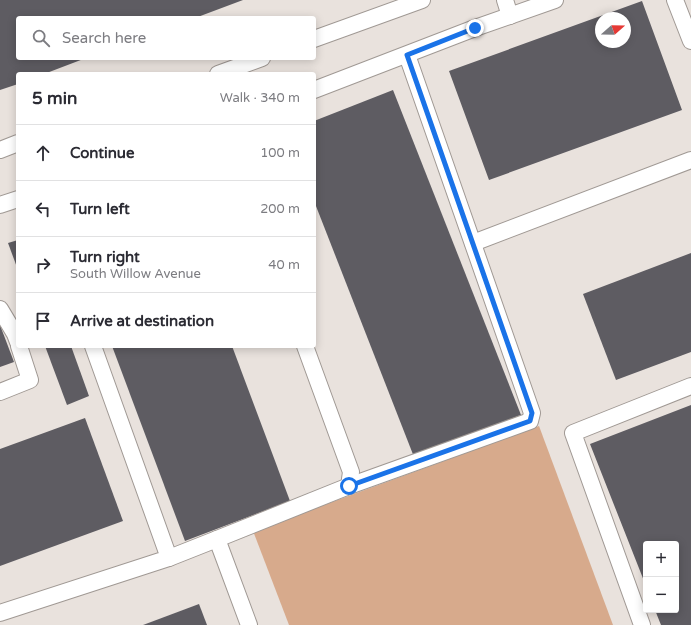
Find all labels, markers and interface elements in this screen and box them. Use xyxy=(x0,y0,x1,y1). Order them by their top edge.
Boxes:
north arrow xyxy=(595,12,631,48)
search box xyxy=(16,16,316,60)
route end xyxy=(466,19,484,37)
icon: search xyxy=(30,27,52,49)
text: Search here xyxy=(62,29,146,47)
text: 5 min xyxy=(32,88,77,109)
text: Walk · 340 m xyxy=(220,90,300,106)
icon: ahead xyxy=(32,142,54,164)
text: Continue xyxy=(70,144,134,162)
text: 100 m xyxy=(260,145,300,161)
icon: left xyxy=(32,198,54,220)
text: Turn left xyxy=(70,200,130,218)
text: 200 m xyxy=(260,201,300,217)
text: Turn right xyxy=(70,248,140,266)
icon: right xyxy=(32,254,54,276)
text: 40 m xyxy=(268,257,300,273)
text: South Willow Avenue xyxy=(70,266,201,282)
icon: arrive xyxy=(32,310,54,332)
text: Arrive at destination xyxy=(70,312,214,330)
route start xyxy=(340,477,358,495)
map controls xyxy=(643,541,679,613)
button: + xyxy=(643,541,679,577)
button: − xyxy=(643,577,679,613)

